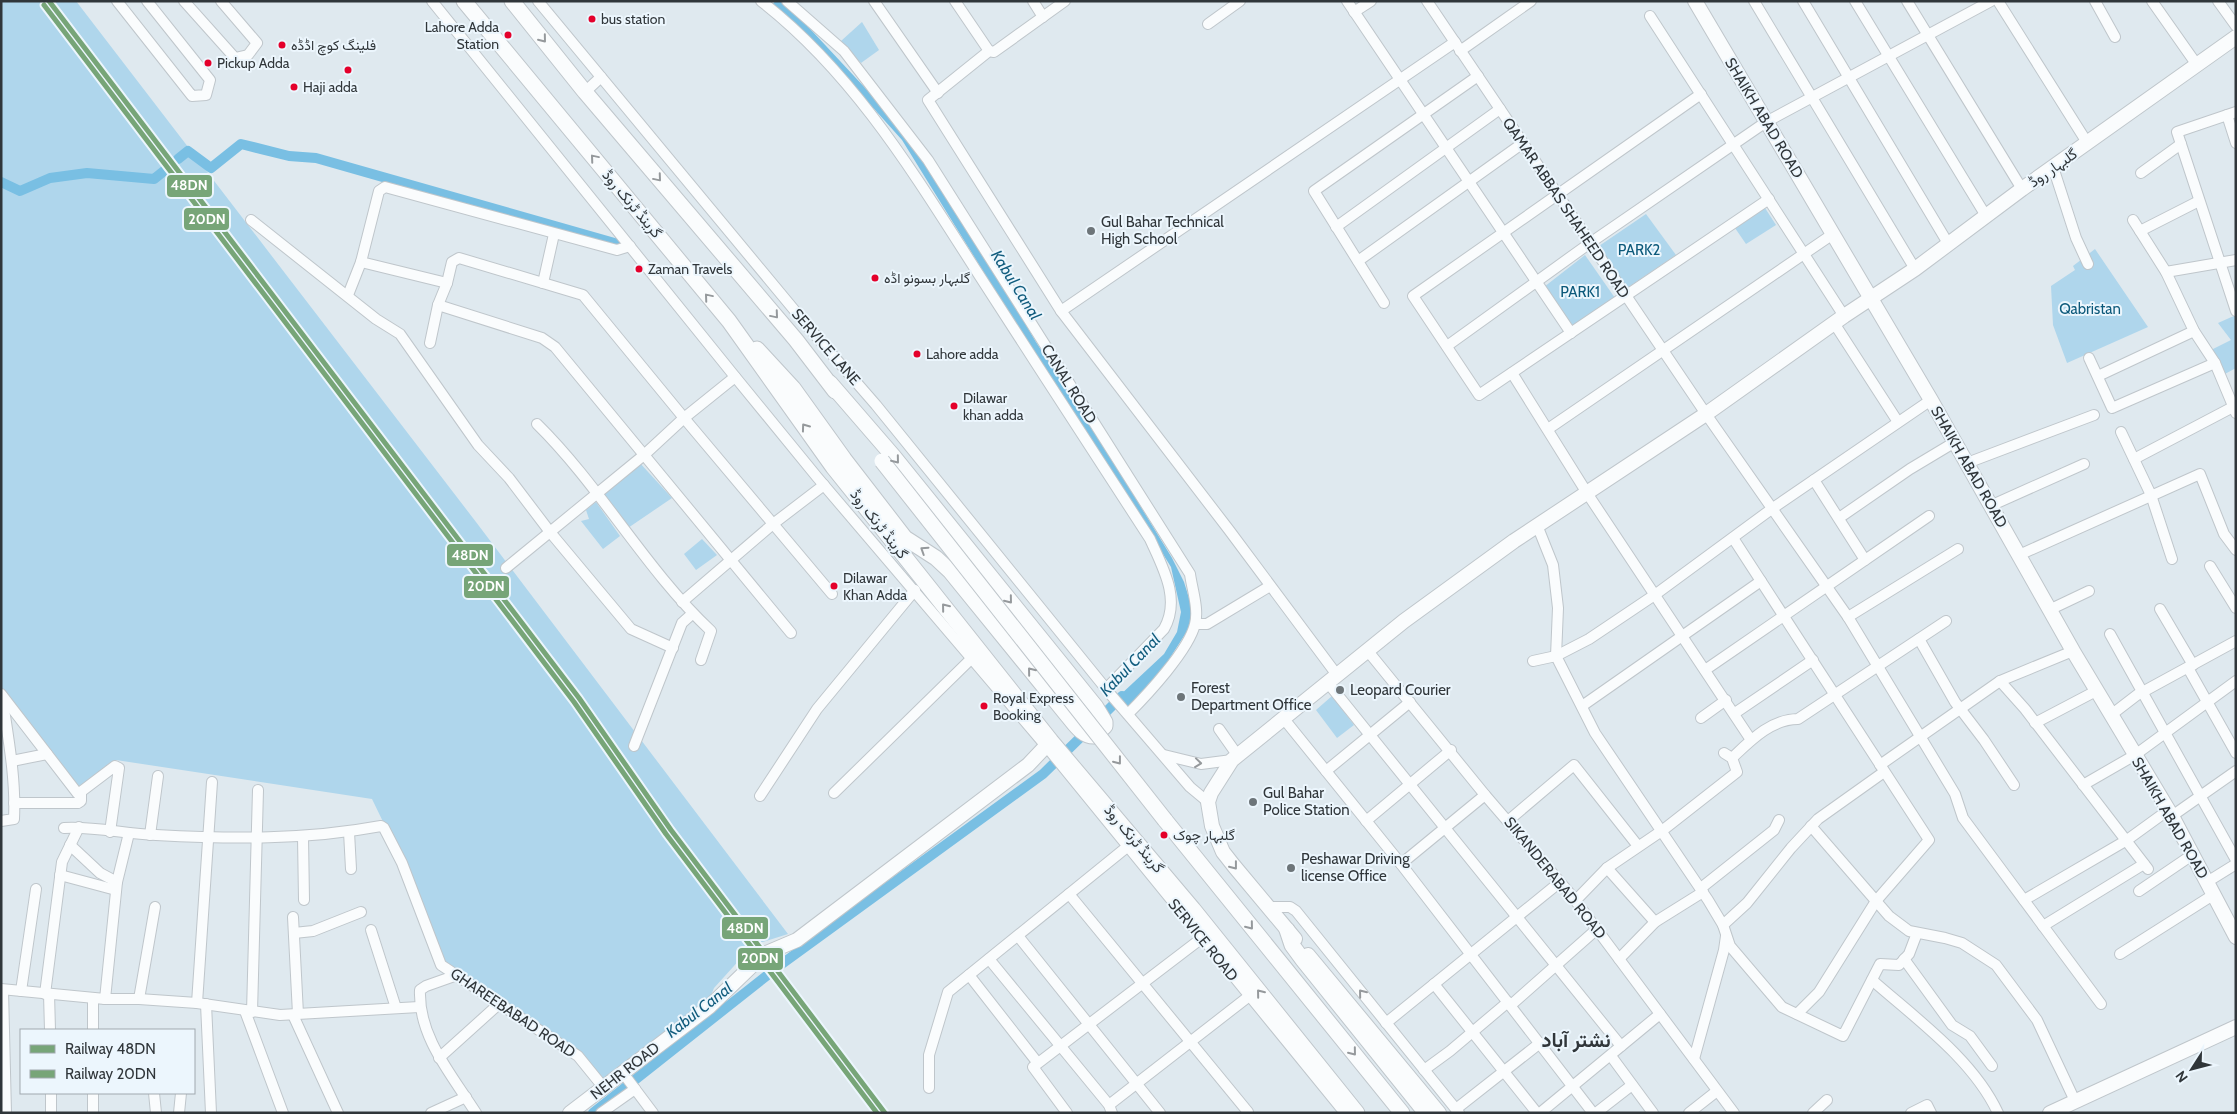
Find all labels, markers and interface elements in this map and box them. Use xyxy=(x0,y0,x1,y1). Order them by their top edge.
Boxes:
place label: bus station xyxy=(601,10,666,28)
marker: bus station xyxy=(587,14,597,24)
place label: Lahore Adda Station xyxy=(425,18,499,53)
marker: Lahore Adda Station xyxy=(503,30,513,40)
one-way arrow xyxy=(537,34,546,43)
place label: فلینگ کوچ اڈڈہ xyxy=(291,36,376,56)
marker: فلینگ کوچ اڈڈہ xyxy=(277,40,287,50)
place label: Pickup Adda xyxy=(217,54,290,72)
street label: SHAIKH ABAD ROAD xyxy=(1721,55,1807,181)
marker: Pickup Adda xyxy=(203,58,213,68)
unlabelled marker xyxy=(343,65,353,75)
place label: Haji adda xyxy=(303,78,358,96)
marker: Haji adda xyxy=(289,82,299,92)
street label: QAMAR ABBAS SHAHEED ROAD xyxy=(1499,114,1633,302)
street label: گلبہار روڈ xyxy=(2025,145,2081,191)
one-way arrow xyxy=(591,155,599,164)
street label: گرینڈ ٹرنک روڈ xyxy=(598,166,666,242)
one-way arrow xyxy=(652,172,661,181)
line badge: 48DN xyxy=(166,174,213,198)
text: 48DN xyxy=(170,176,208,194)
line badge: 20DN xyxy=(183,207,230,231)
text: 20DN xyxy=(188,210,226,228)
place label: Gul Bahar Technical High School xyxy=(1101,213,1224,248)
marker: Gul Bahar Technical High School xyxy=(1085,225,1097,237)
park label: PARK2 xyxy=(1618,241,1660,259)
water label: Kabul Canal xyxy=(987,247,1045,324)
place label: Zaman Travels xyxy=(648,260,732,278)
marker: Zaman Travels xyxy=(634,264,644,274)
place label: گلبہار بسونو اڈہ xyxy=(884,269,970,287)
marker: گلبہار بسونو اڈہ xyxy=(870,273,880,283)
park label: PARK1 xyxy=(1560,283,1600,301)
one-way arrow xyxy=(705,293,714,302)
park label: Qabristan xyxy=(2059,300,2121,318)
street label: SERVICE LANE xyxy=(788,305,864,389)
one-way arrow xyxy=(769,309,778,318)
street label: CANAL ROAD xyxy=(1038,341,1100,427)
place label: Lahore adda xyxy=(926,345,999,363)
marker: Lahore adda xyxy=(912,349,922,359)
place label: Dilawar khan adda xyxy=(963,389,1024,424)
marker: Dilawar khan adda xyxy=(949,401,959,411)
street label: SHAIKH ABAD ROAD xyxy=(1927,403,2011,531)
one-way arrow xyxy=(802,424,811,433)
one-way arrow xyxy=(891,454,899,463)
street label: گرینڈ ٹرنک روڈ xyxy=(846,486,912,563)
line badge: 48DN xyxy=(446,543,494,567)
text: 48DN xyxy=(451,546,489,564)
one-way arrow xyxy=(920,547,929,556)
place label: Dilawar Khan Adda xyxy=(843,569,907,604)
line badge: 20DN xyxy=(463,575,510,599)
text: 20DN xyxy=(467,577,505,595)
marker: Dilawar Khan Adda xyxy=(829,581,839,591)
one-way arrow xyxy=(1003,594,1011,603)
one-way arrow xyxy=(941,604,950,613)
water label: Kabul Canal xyxy=(1096,630,1164,700)
one-way arrow xyxy=(1028,668,1037,677)
place label: Forest Department Office xyxy=(1191,679,1312,714)
place label: Leopard Courier xyxy=(1350,681,1451,699)
marker: Leopard Courier xyxy=(1334,684,1346,696)
place label: Royal Express Booking xyxy=(993,689,1074,724)
marker: Forest Department Office xyxy=(1175,691,1187,703)
marker: Royal Express Booking xyxy=(979,701,989,711)
street label: SHAIKH ABAD ROAD xyxy=(2128,754,2212,882)
one-way arrow xyxy=(1112,755,1121,764)
one-way arrow xyxy=(1194,757,1202,768)
place label: Gul Bahar Police Station xyxy=(1263,784,1350,819)
marker: Gul Bahar Police Station xyxy=(1247,796,1259,808)
street label: گرینڈ ٹرنک روڈ xyxy=(1100,801,1168,877)
street label: SIKANDERABAD ROAD xyxy=(1500,813,1610,943)
place label: گلبہار چوک xyxy=(1173,826,1235,845)
marker: گلبہار چوک xyxy=(1159,830,1169,840)
place label: Peshawar Driving license Office xyxy=(1301,850,1410,885)
one-way arrow xyxy=(1228,860,1237,869)
marker: Peshawar Driving license Office xyxy=(1285,862,1297,874)
street label: SERVICE ROAD xyxy=(1164,895,1242,985)
line badge: 48DN xyxy=(721,916,769,940)
text: 48DN xyxy=(726,919,764,937)
one-way arrow xyxy=(1245,921,1254,930)
line badge: 20DN xyxy=(737,947,784,971)
text: 20DN xyxy=(741,949,779,967)
street label: GHAREEBABAD ROAD xyxy=(447,964,579,1062)
water label: Kabul Canal xyxy=(662,978,736,1042)
one-way arrow xyxy=(1258,990,1266,999)
one-way arrow xyxy=(1359,990,1368,999)
district label: نشتر آباد xyxy=(1541,1028,1611,1053)
legend xyxy=(20,1029,195,1094)
street label: NEHR ROAD xyxy=(587,1038,663,1103)
text: Railway 48DN xyxy=(65,1040,156,1058)
north arrow xyxy=(2167,1044,2217,1094)
one-way arrow xyxy=(1347,1047,1356,1056)
text: Railway 20DN xyxy=(65,1065,156,1083)
text: N xyxy=(2171,1067,2192,1086)

